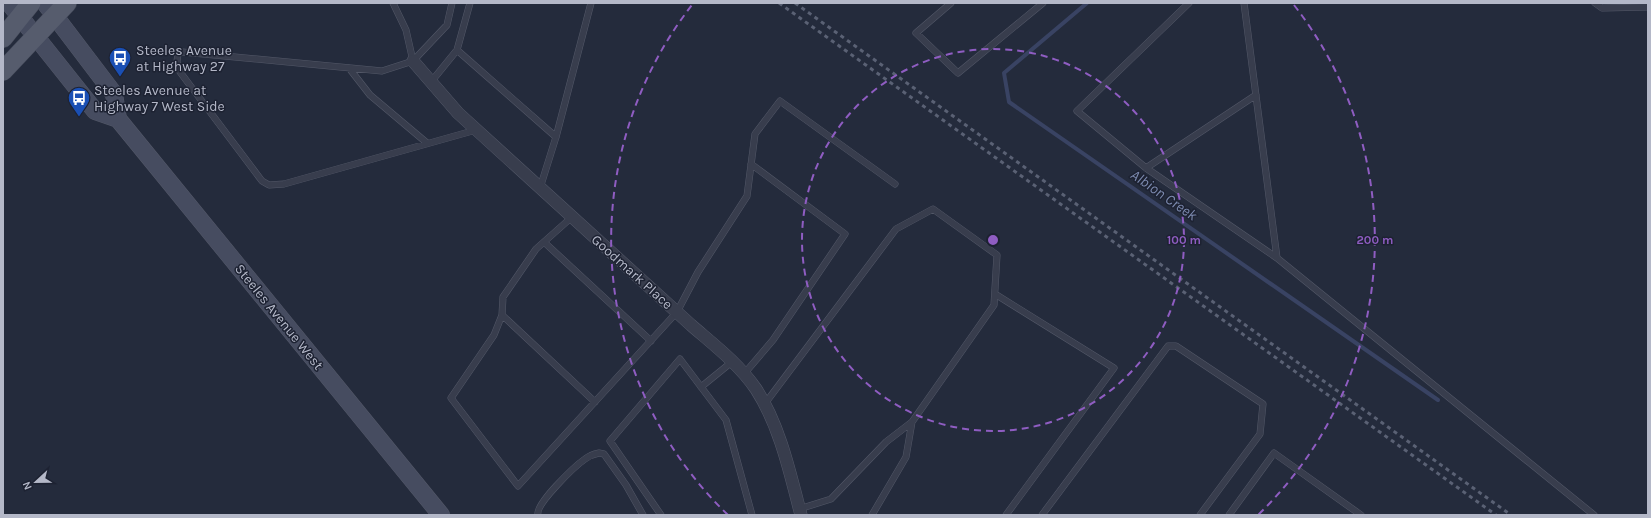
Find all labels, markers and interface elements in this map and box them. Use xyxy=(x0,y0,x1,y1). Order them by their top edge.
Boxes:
place label: Steeles Avenue at Highway 27 xyxy=(136,42,232,75)
bus stop icon: Steeles Avenue at Highway 27 xyxy=(107,45,133,78)
place label: Steeles Avenue at Highway 7 West Side xyxy=(94,82,225,115)
bus stop icon: Steeles Avenue at Highway 7 West Side xyxy=(66,85,92,118)
water label: Albion Creek xyxy=(1127,166,1201,225)
street label: Goodmark Place xyxy=(588,231,676,313)
centre of rings xyxy=(986,233,1000,247)
text: 100 m xyxy=(1167,233,1201,247)
text: 200 m xyxy=(1357,233,1393,247)
street label: Steeles Avenue West xyxy=(231,261,327,373)
north arrow xyxy=(16,462,56,502)
text: N xyxy=(20,479,35,492)

